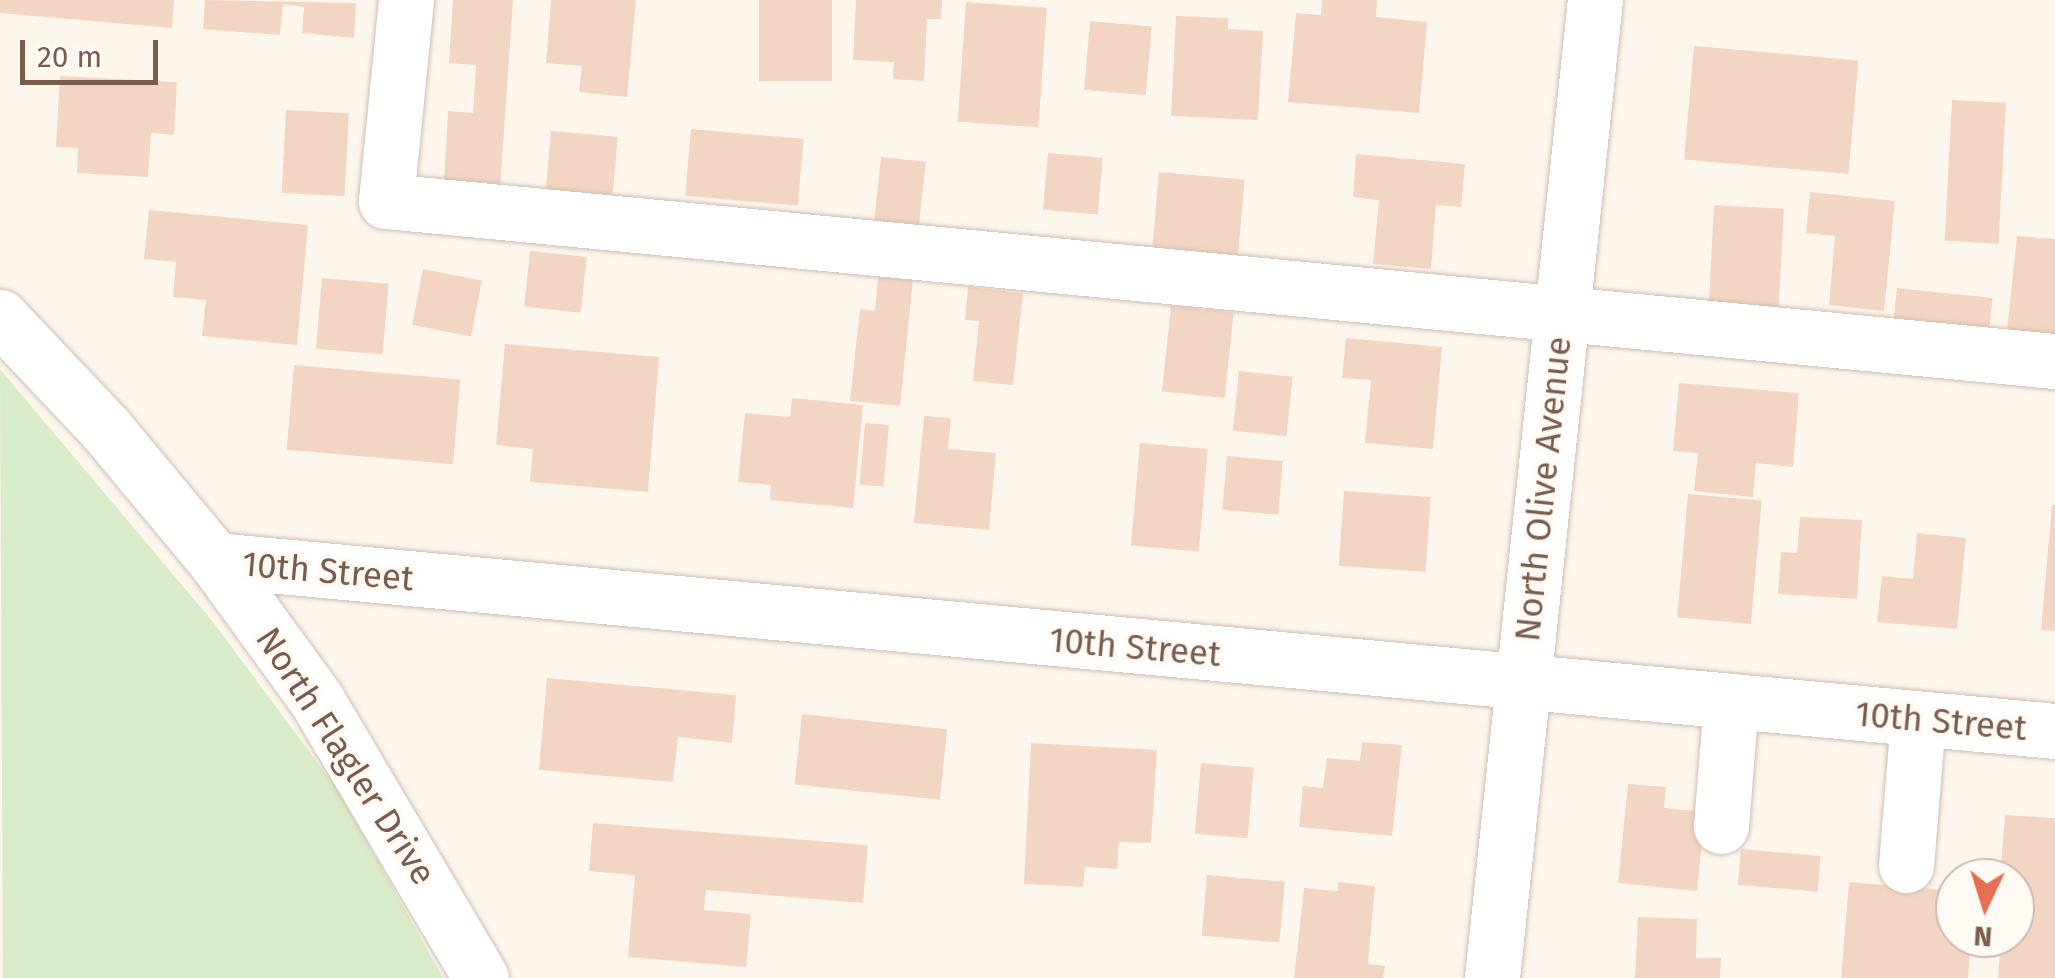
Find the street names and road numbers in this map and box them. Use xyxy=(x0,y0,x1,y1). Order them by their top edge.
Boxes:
street label: North Olive Avenue xyxy=(1506,335,1580,643)
street label: 10th Street xyxy=(240,543,416,599)
street label: 10th Street xyxy=(1047,619,1223,675)
street label: North Flagler Drive xyxy=(247,620,445,892)
street label: 10th Street xyxy=(1853,693,2029,749)

